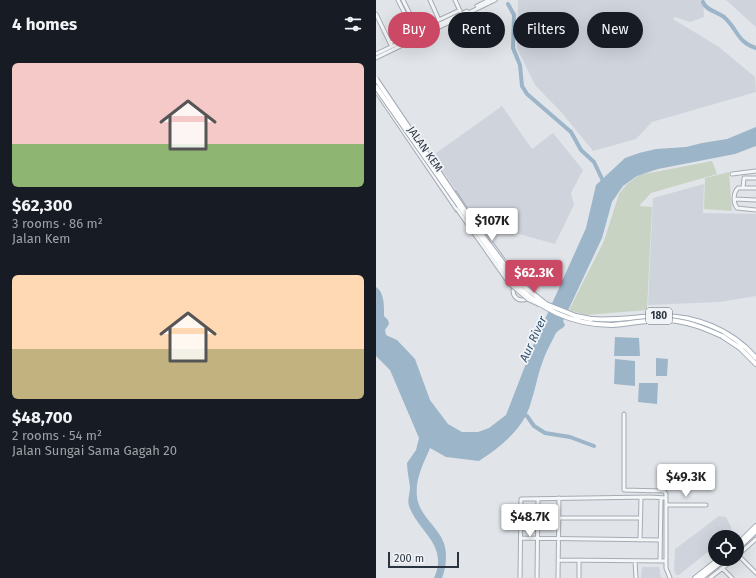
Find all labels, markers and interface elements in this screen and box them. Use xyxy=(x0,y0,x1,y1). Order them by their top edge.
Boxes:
chip: Buy xyxy=(388,12,440,48)
chip: Rent xyxy=(448,12,505,48)
chip: Filters xyxy=(513,12,579,48)
chip: New xyxy=(587,12,643,48)
icon: filters xyxy=(342,13,364,35)
text: 4 homes xyxy=(12,14,77,35)
icon: home xyxy=(152,89,224,161)
street label: JALAN KEM xyxy=(405,124,445,174)
text: $62,300 xyxy=(12,195,73,216)
pin: $107K xyxy=(464,208,520,242)
text: $107K xyxy=(475,213,509,228)
text: 3 rooms · 86 m² xyxy=(12,216,103,231)
text: Jalan Kem xyxy=(12,231,71,246)
pin: $62.3K xyxy=(501,260,567,294)
text: $62.3K xyxy=(514,265,554,280)
icon: home xyxy=(152,301,224,373)
road number: 180 xyxy=(646,308,672,324)
water label: Aur River xyxy=(516,314,550,365)
text: $48,700 xyxy=(12,407,73,428)
text: 2 rooms · 54 m² xyxy=(12,428,102,443)
text: Jalan Sungai Sama Gagah 20 xyxy=(12,443,177,458)
pin: $49.3K xyxy=(653,464,719,498)
text: $49.3K xyxy=(666,469,706,484)
pin: $48.7K xyxy=(497,504,563,538)
text: $48.7K xyxy=(510,509,550,524)
map controls xyxy=(708,530,744,566)
button: locate xyxy=(708,530,744,566)
scale bar xyxy=(388,550,459,569)
text: 200 m xyxy=(394,552,424,565)

